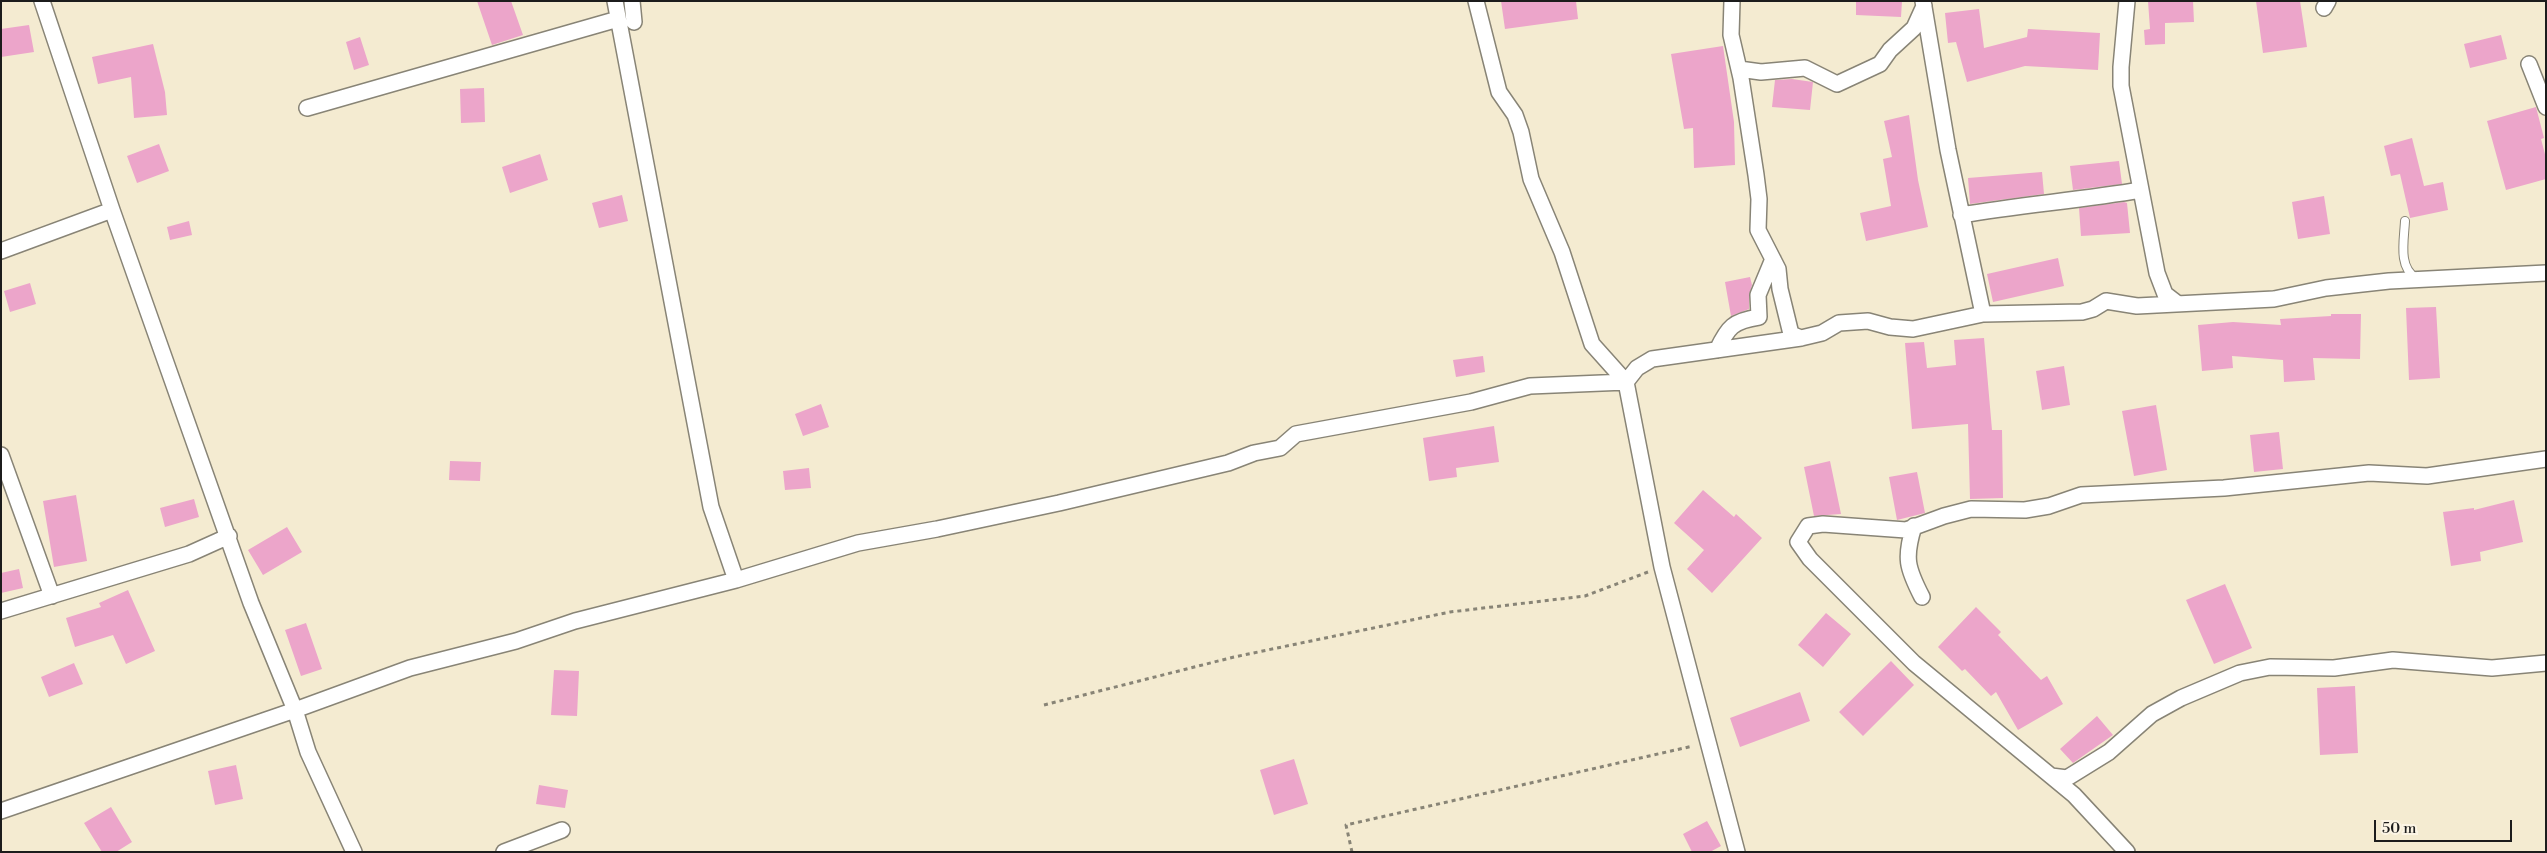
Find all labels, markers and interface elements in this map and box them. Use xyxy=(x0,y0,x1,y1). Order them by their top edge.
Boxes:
scale bar xyxy=(2377,810,2514,842)
text: 50 m xyxy=(2382,819,2416,838)

